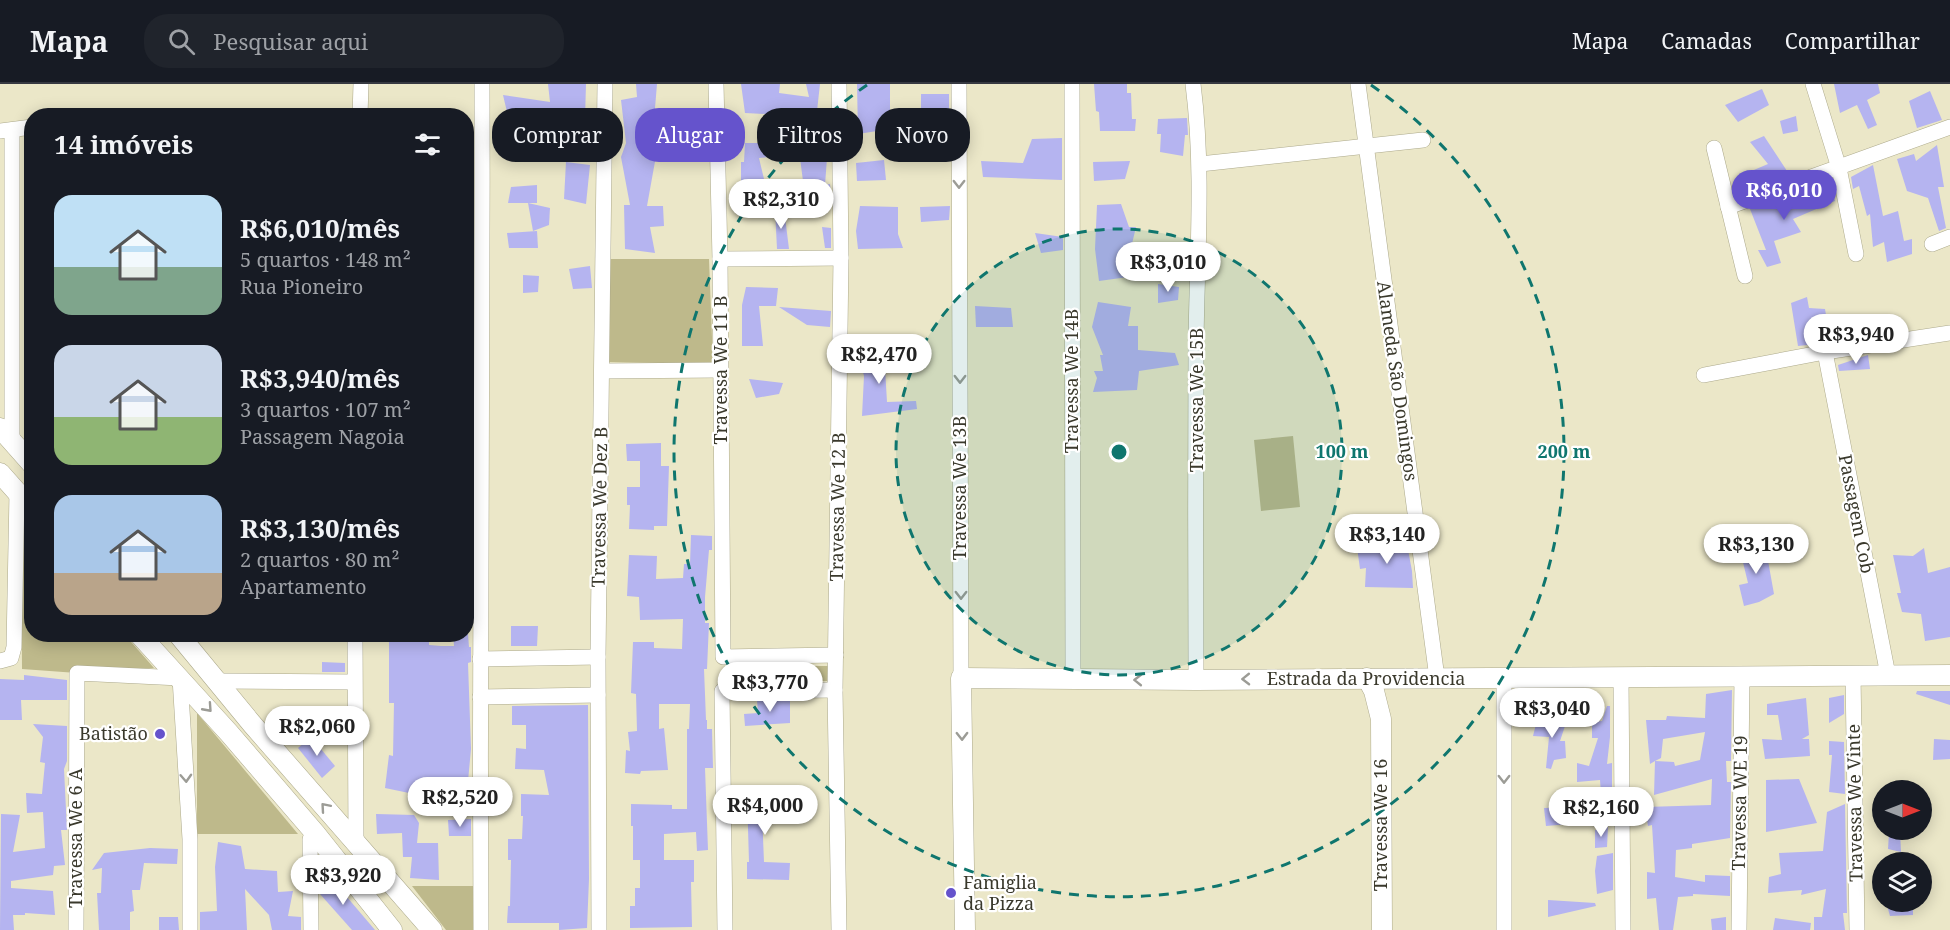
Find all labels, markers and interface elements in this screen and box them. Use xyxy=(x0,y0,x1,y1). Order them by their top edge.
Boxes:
search box xyxy=(144,14,564,68)
text: Mapa xyxy=(30,22,108,60)
icon: search xyxy=(165,25,198,58)
text: Pesquisar aqui xyxy=(213,26,368,56)
text: Mapa xyxy=(1572,27,1628,55)
text: Camadas xyxy=(1661,27,1752,55)
text: Compartilhar xyxy=(1785,27,1920,55)
chip: Comprar xyxy=(492,108,623,162)
chip: Alugar xyxy=(635,108,745,162)
chip: Filtros xyxy=(757,108,863,162)
chip: Novo xyxy=(875,108,970,162)
text: 14 imóveis xyxy=(54,126,193,162)
icon: filters xyxy=(411,128,444,161)
pin: R$6,010 xyxy=(1729,170,1839,221)
text: R$6,010 xyxy=(1746,176,1822,203)
pin: R$2,310 xyxy=(726,179,836,230)
one-way arrow xyxy=(953,180,965,189)
text: R$2,310 xyxy=(743,185,819,212)
text: R$6,010/mês xyxy=(240,210,400,246)
icon: home xyxy=(102,219,174,291)
pin: R$3,010 xyxy=(1113,242,1223,293)
text: 5 quartos · 148 m² xyxy=(240,246,411,273)
text: R$3,010 xyxy=(1130,248,1206,275)
text: Rua Pioneiro xyxy=(240,273,363,300)
street label: Alameda São Domingos xyxy=(1372,279,1424,483)
street label: Travessa We 11 B xyxy=(708,295,732,445)
street label: Travessa We 14B xyxy=(1059,309,1083,453)
pin: R$3,940 xyxy=(1801,314,1911,365)
text: R$3,940 xyxy=(1818,320,1894,347)
street label: Travessa We 15B xyxy=(1184,328,1208,472)
pin: R$2,470 xyxy=(824,334,934,385)
text: R$2,470 xyxy=(841,340,917,367)
text: R$3,940/mês xyxy=(240,360,400,396)
icon: home xyxy=(102,369,174,441)
one-way arrow xyxy=(954,375,966,384)
text: 3 quartos · 107 m² xyxy=(240,396,411,423)
street label: Travessa We 13B xyxy=(947,416,971,560)
text: Passagem Nagoia xyxy=(240,423,405,450)
street label: Travessa We Dez B xyxy=(586,426,612,588)
street label: Travessa We 12 B xyxy=(824,432,850,582)
text: 100 m xyxy=(1316,439,1369,463)
text: 200 m xyxy=(1538,439,1591,463)
centre of rings xyxy=(1109,442,1129,462)
street label: Passagem Cob xyxy=(1834,452,1880,575)
text: R$3,130/mês xyxy=(240,510,400,546)
pin: R$3,140 xyxy=(1332,514,1442,565)
icon: home xyxy=(102,519,174,591)
text: R$3,140 xyxy=(1349,520,1425,547)
pin: R$3,130 xyxy=(1701,524,1811,575)
text: R$3,130 xyxy=(1718,530,1794,557)
text: 2 quartos · 80 m² xyxy=(240,546,400,573)
text: Apartamento xyxy=(240,573,366,600)
one-way arrow xyxy=(955,591,967,600)
pin: R$3,770 xyxy=(715,662,825,713)
street label: Estrada da Providencia xyxy=(1267,666,1465,690)
text: R$3,770 xyxy=(732,668,808,695)
one-way arrow xyxy=(1133,673,1142,686)
one-way arrow xyxy=(1241,673,1250,686)
pin: R$3,040 xyxy=(1497,688,1607,739)
text: R$3,040 xyxy=(1514,694,1590,721)
one-way arrow xyxy=(201,701,212,712)
pin: R$2,060 xyxy=(262,706,372,757)
text: R$2,060 xyxy=(279,712,355,739)
place label: Batistão xyxy=(79,721,148,745)
street label: Travessa We Vinte xyxy=(1841,724,1867,882)
marker: Batistão xyxy=(153,727,167,741)
one-way arrow xyxy=(956,732,969,741)
street label: Travessa WE 19 xyxy=(1726,735,1752,871)
street label: Travessa We 16 xyxy=(1368,759,1392,891)
street label: Travessa We 6 A xyxy=(63,768,87,908)
one-way arrow xyxy=(180,774,193,783)
one-way arrow xyxy=(1498,774,1510,783)
pin: R$2,520 xyxy=(405,777,515,828)
north arrow xyxy=(1872,780,1932,840)
map controls xyxy=(1872,780,1932,912)
text: R$2,520 xyxy=(422,783,498,810)
pin: R$4,000 xyxy=(710,785,820,836)
pin: R$2,160 xyxy=(1546,787,1656,838)
text: R$4,000 xyxy=(727,791,803,818)
text: R$2,160 xyxy=(1563,793,1639,820)
one-way arrow xyxy=(321,803,332,814)
button: layers xyxy=(1872,852,1932,912)
pin: R$3,920 xyxy=(288,855,398,906)
text: R$3,920 xyxy=(305,861,381,888)
place label: Famiglia da Pizza xyxy=(963,870,1037,915)
marker: Famiglia da Pizza xyxy=(944,886,958,900)

